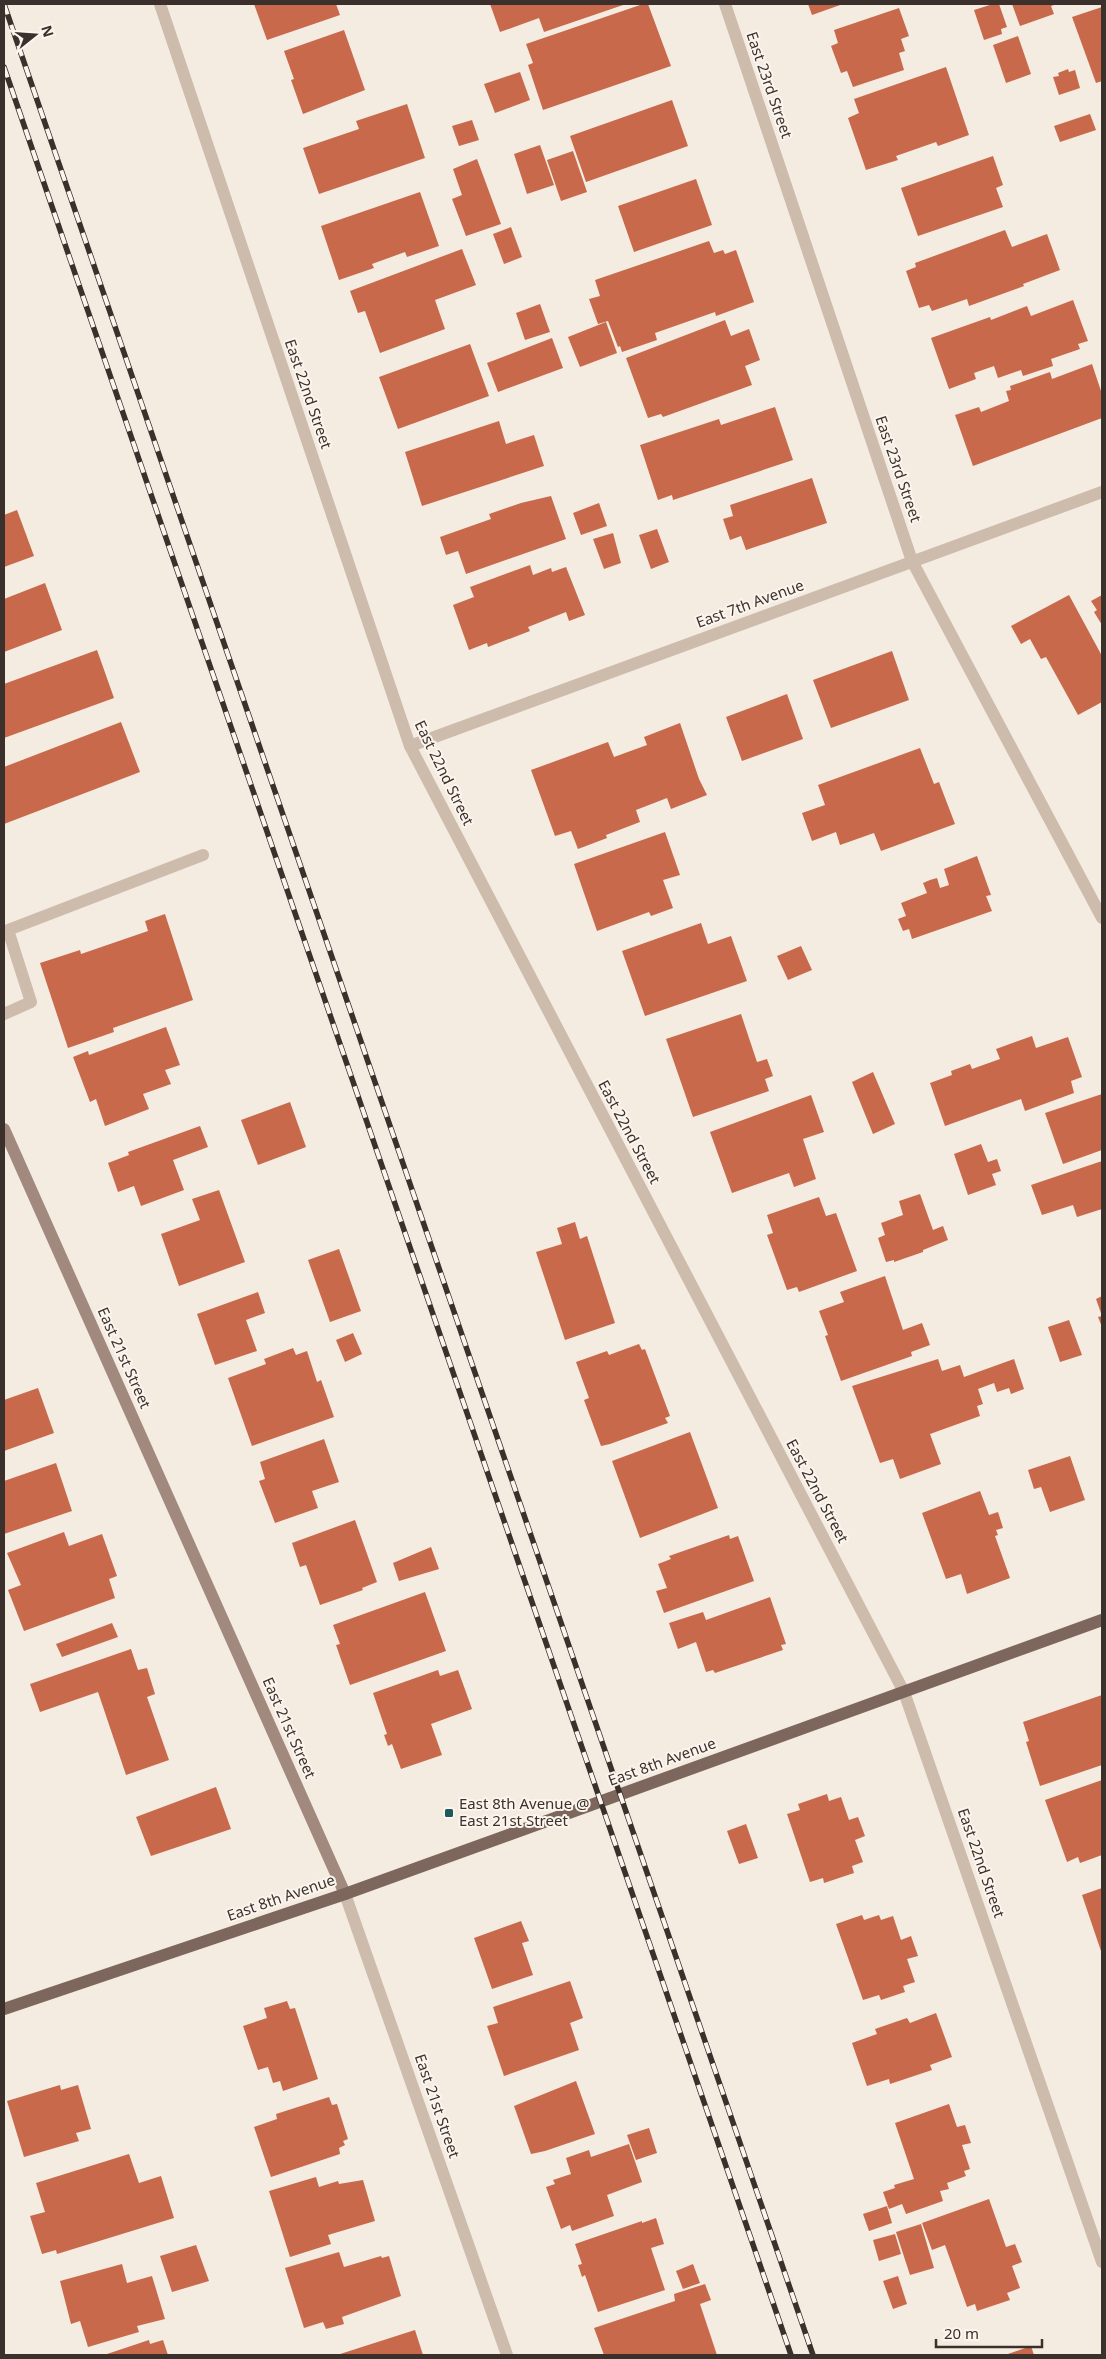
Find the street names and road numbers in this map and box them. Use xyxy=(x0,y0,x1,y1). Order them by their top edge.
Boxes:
street label: East 23rd Street xyxy=(742,29,798,141)
street label: East 22nd Street xyxy=(281,336,337,452)
street label: East 23rd Street xyxy=(871,413,927,525)
street label: East 7th Avenue xyxy=(693,574,806,632)
street label: East 22nd Street xyxy=(411,717,479,829)
street label: East 22nd Street xyxy=(594,1076,666,1187)
street label: East 21st Street xyxy=(94,1304,156,1412)
street label: East 22nd Street xyxy=(782,1435,854,1546)
street label: East 21st Street xyxy=(259,1674,321,1782)
street label: East 8th Avenue xyxy=(605,1732,718,1790)
street label: East 22nd Street xyxy=(954,1805,1010,1921)
street label: East 8th Avenue xyxy=(224,1869,337,1925)
street label: East 21st Street xyxy=(411,2051,465,2161)

